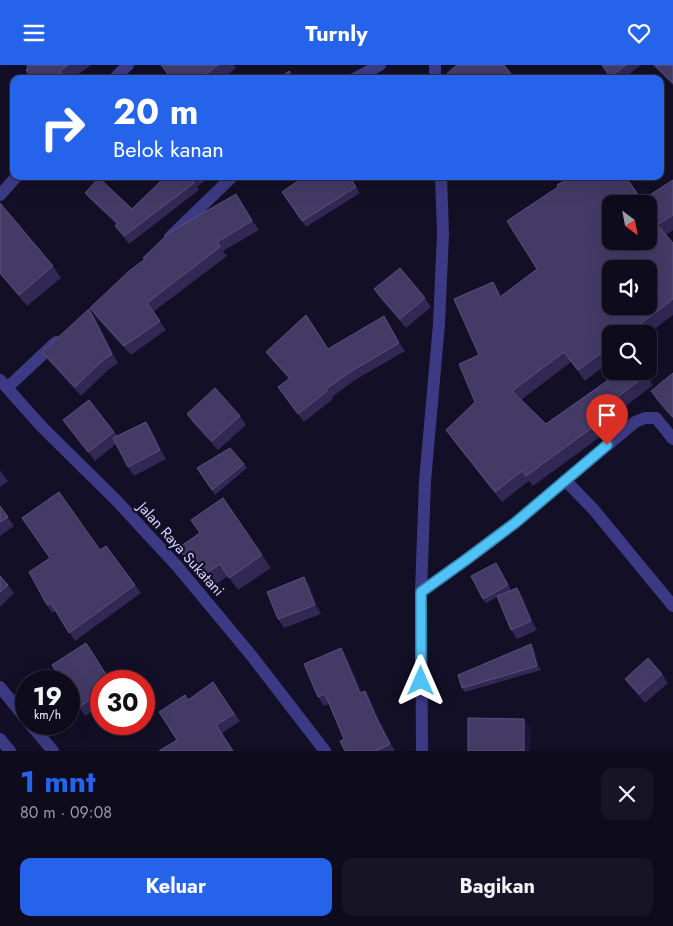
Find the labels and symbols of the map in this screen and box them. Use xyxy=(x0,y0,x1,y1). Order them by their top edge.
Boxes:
north arrow xyxy=(602,195,658,250)
pin xyxy=(586,394,628,445)
street label: Jalan Raya Sukatani xyxy=(131,495,229,601)
position arrow xyxy=(394,654,446,706)
speed limit sign: 30 xyxy=(90,670,155,735)

